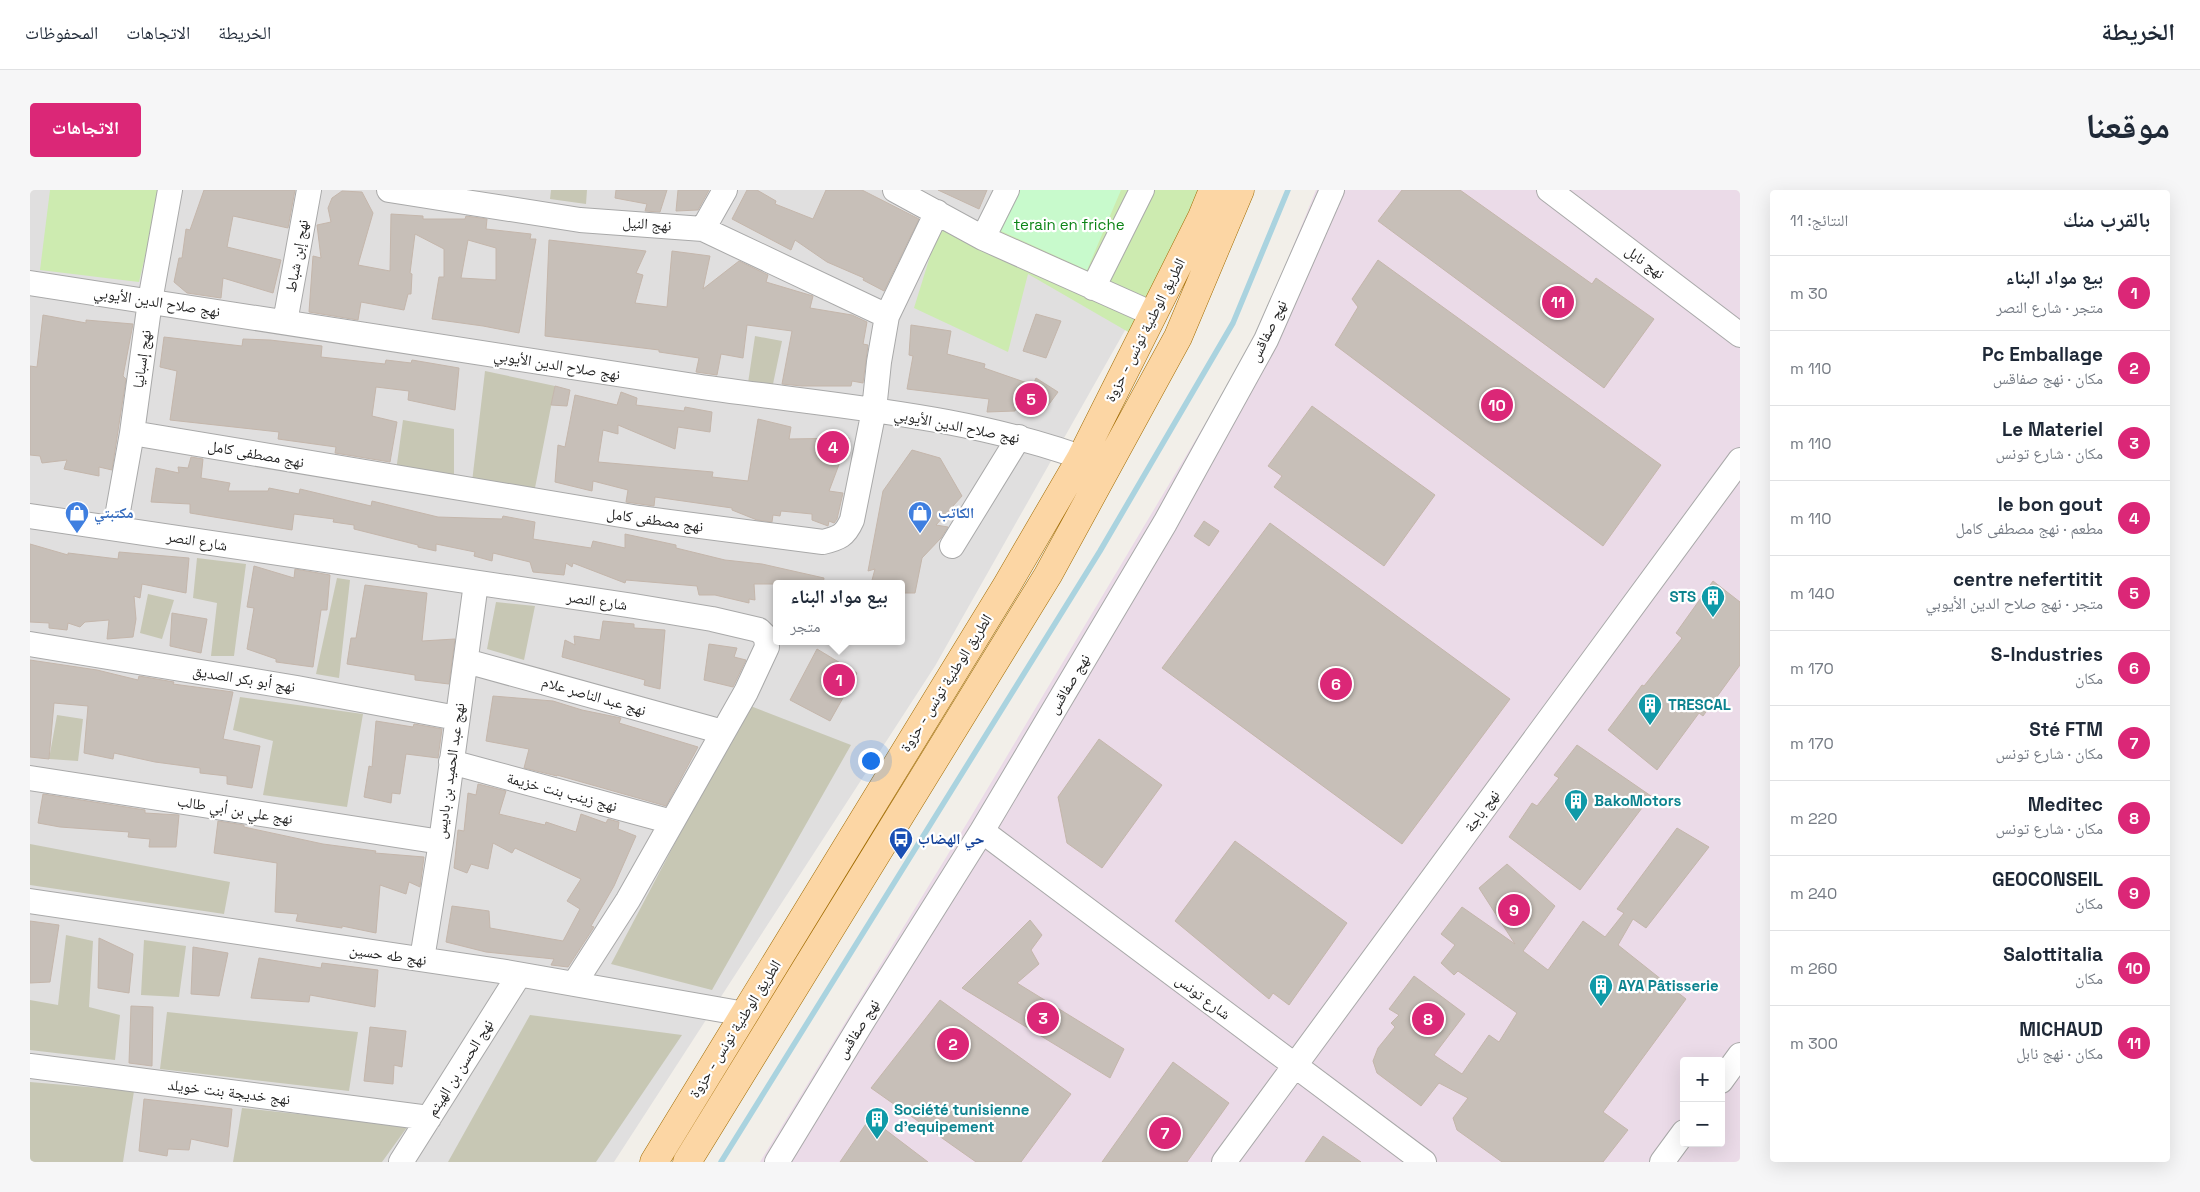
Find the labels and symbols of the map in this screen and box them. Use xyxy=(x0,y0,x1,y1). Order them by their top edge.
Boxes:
street label: نهج النيل xyxy=(622,212,672,236)
park label: terain en friche xyxy=(1013,215,1125,234)
street label: نهج إبن شباط xyxy=(281,218,313,294)
street label: نهج نابل xyxy=(1621,241,1669,283)
street label: الطريق الوطنية تونس - حزوة xyxy=(1100,255,1190,405)
street label: نهج صلاح الدين الأيوبي xyxy=(92,282,222,324)
pin: 11 xyxy=(1542,283,1574,321)
street label: نهج صفاقس xyxy=(1244,297,1292,365)
street label: نهج إسبانيا xyxy=(128,329,156,389)
street label: نهج صلاح الدين الأيوبي xyxy=(492,345,622,387)
pin: 5 xyxy=(1015,380,1047,418)
pin: 10 xyxy=(1481,386,1513,424)
street label: نهج صلاح الدين الأيوبي xyxy=(892,404,1022,450)
pin: 4 xyxy=(817,428,849,466)
street label: نهج مصطفى كامل xyxy=(206,436,306,472)
shop icon: مكتبتي xyxy=(64,500,90,534)
shop icon: الكاتب xyxy=(907,500,933,534)
place label: مكتبتي xyxy=(94,503,134,525)
street label: نهج مصطفى كامل xyxy=(605,503,705,537)
place label: الكاتب xyxy=(938,503,974,522)
street label: شارع النصر xyxy=(164,526,229,556)
building icon: STS xyxy=(1700,584,1726,618)
street label: شارع النصر xyxy=(564,587,629,615)
place label: STS xyxy=(1670,587,1696,606)
street label: الطريق الوطنية تونس - حزوة xyxy=(895,610,997,756)
street label: نهج صفاقس xyxy=(1043,650,1095,718)
street label: نهج أبو بكر الصديق xyxy=(191,661,297,697)
pin: 1 xyxy=(823,661,855,699)
pin: 6 xyxy=(1320,665,1352,703)
street label: نهج عبد الناصر علام xyxy=(540,672,648,720)
building icon: TRESCAL xyxy=(1637,692,1663,726)
place label: TRESCAL xyxy=(1668,695,1731,714)
street label: نهج عبد الحميد بن باديس xyxy=(431,702,469,840)
your location xyxy=(858,748,884,774)
street label: نهج زينب بنت خزيمة xyxy=(505,768,619,816)
street label: نهج باجة xyxy=(1460,786,1504,836)
building icon: BakoMotors xyxy=(1563,788,1589,822)
street label: نهج علي بن أبي طالب xyxy=(175,791,294,831)
place label: BakoMotors xyxy=(1594,791,1682,810)
bus stop icon: حي الهضاب xyxy=(888,826,914,860)
place label: حي الهضاب xyxy=(918,829,985,851)
pin: 9 xyxy=(1498,891,1530,929)
street label: نهج طه حسين xyxy=(348,940,428,970)
street label: الطريق الوطنية تونس - حزوة xyxy=(684,956,786,1102)
street label: شارع تونس xyxy=(1171,970,1235,1024)
building icon: AYA Pâtisserie xyxy=(1588,973,1614,1007)
place label: AYA Pâtisserie xyxy=(1618,976,1719,995)
street label: نهج صفاقس xyxy=(832,995,884,1063)
pin: 3 xyxy=(1027,999,1059,1037)
pin: 8 xyxy=(1412,1000,1444,1038)
street label: نهج الحسن بن الهيثم xyxy=(422,1016,498,1120)
pin: 2 xyxy=(937,1025,969,1063)
street label: نهج خديجة بنت خويلد xyxy=(167,1075,291,1109)
place label: Société tunisienne d'equipement xyxy=(894,1100,1030,1136)
building icon: Société tunisienne d'equipement xyxy=(864,1106,890,1140)
pin: 7 xyxy=(1149,1114,1181,1152)

